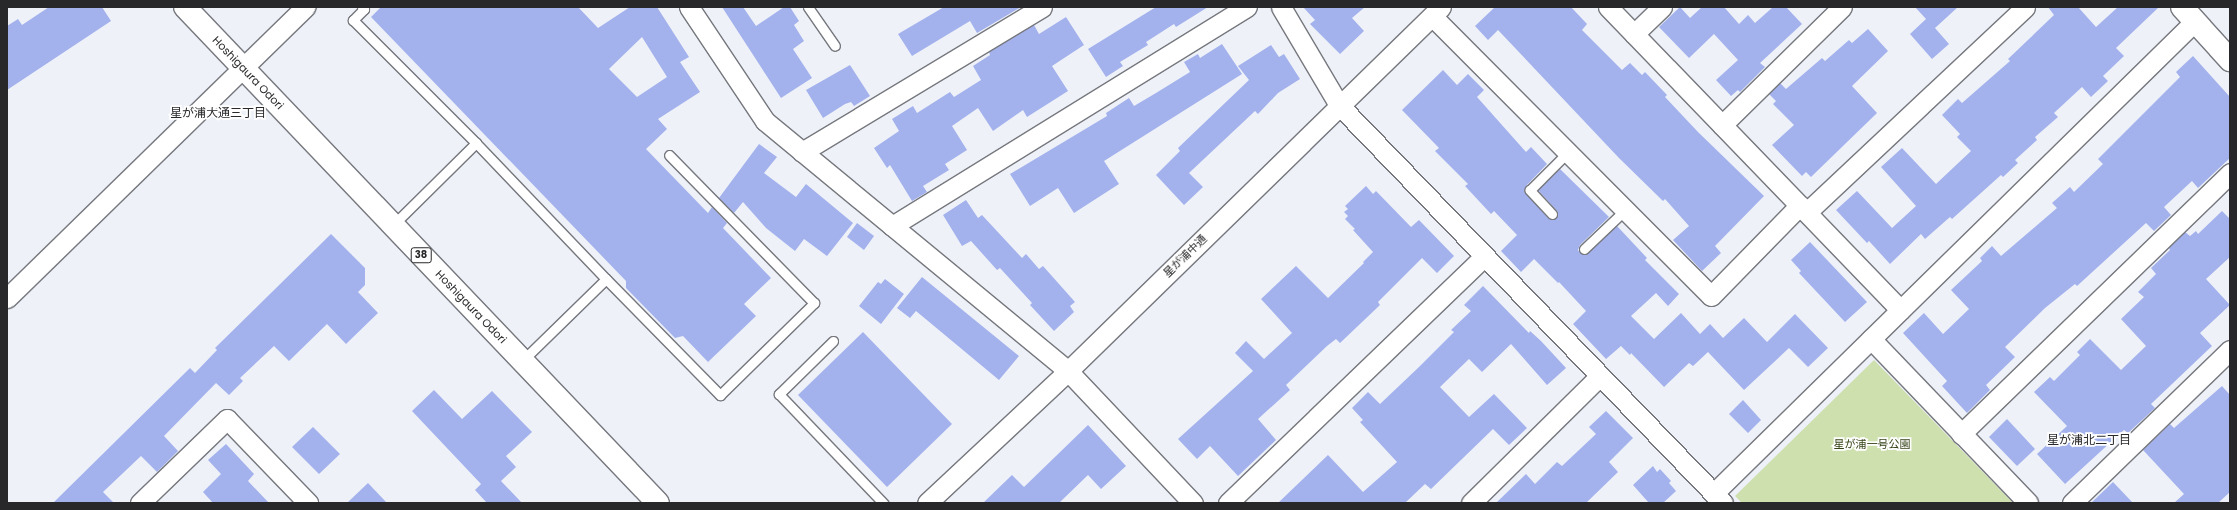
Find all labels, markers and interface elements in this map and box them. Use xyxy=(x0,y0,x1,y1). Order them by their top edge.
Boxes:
street label: Hoshigaura Odori xyxy=(210,34,286,112)
district label: 星が浦大通三丁目 xyxy=(170,106,266,120)
street label: 星が浦中通 xyxy=(1161,232,1209,280)
road number: 38 xyxy=(410,247,432,263)
street label: Hoshigaura Odori xyxy=(433,268,509,346)
district label: 星が浦北二丁目 xyxy=(2047,433,2131,447)
park label: 星が浦一号公園 xyxy=(1834,437,1910,451)

